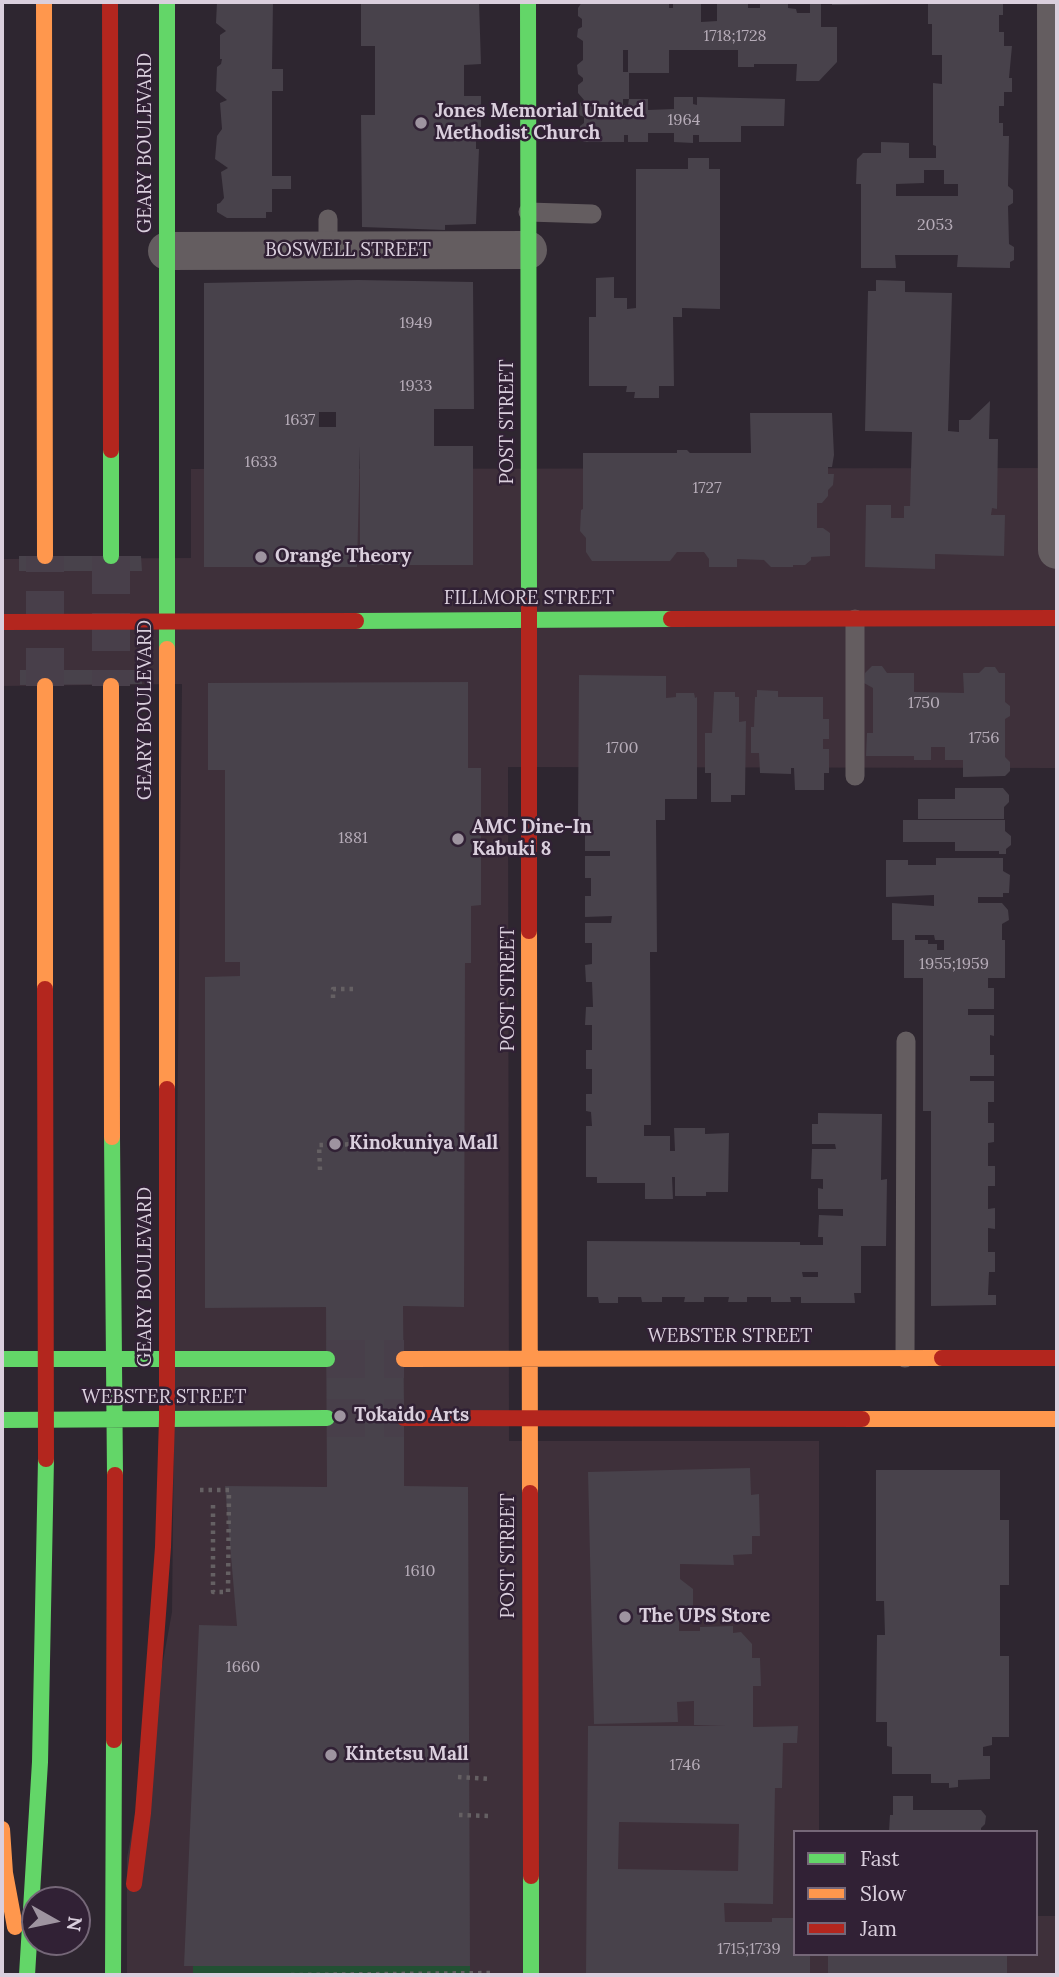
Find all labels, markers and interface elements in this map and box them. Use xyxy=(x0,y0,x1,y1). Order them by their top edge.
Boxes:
house number: 1718;1728 xyxy=(703,26,767,46)
street label: GEARY BOULEVARD xyxy=(135,53,157,233)
place label: Jones Memorial United Methodist Church xyxy=(435,101,645,145)
house number: 1964 xyxy=(668,110,700,130)
marker: Jones Memorial United Methodist Church xyxy=(413,115,429,131)
house number: 2053 xyxy=(917,215,953,235)
street label: BOSWELL STREET xyxy=(265,240,431,262)
house number: 1949 xyxy=(400,313,432,333)
street label: POST STREET xyxy=(497,359,519,485)
house number: 1933 xyxy=(400,376,432,396)
house number: 1637 xyxy=(285,410,315,430)
house number: 1633 xyxy=(245,452,277,472)
house number: 1727 xyxy=(692,478,722,498)
place label: Orange Theory xyxy=(275,546,411,568)
marker: Orange Theory xyxy=(253,549,269,565)
street label: FILLMORE STREET xyxy=(444,588,614,610)
street label: GEARY BOULEVARD xyxy=(135,620,157,800)
house number: 1750 xyxy=(908,693,940,713)
house number: 1756 xyxy=(968,728,1000,748)
house number: 1700 xyxy=(605,738,639,758)
place label: AMC Dine-In Kabuki 8 xyxy=(472,817,592,861)
house number: 1881 xyxy=(338,828,368,848)
marker: AMC Dine-In Kabuki 8 xyxy=(450,831,466,847)
street label: POST STREET xyxy=(498,926,520,1052)
house number: 1955;1959 xyxy=(919,954,989,974)
place label: Kinokuniya Mall xyxy=(349,1133,498,1155)
marker: Kinokuniya Mall xyxy=(327,1136,343,1152)
street label: GEARY BOULEVARD xyxy=(135,1187,157,1367)
street label: WEBSTER STREET xyxy=(648,1326,812,1348)
street label: WEBSTER STREET xyxy=(82,1387,246,1409)
place label: Tokaido Arts xyxy=(354,1405,469,1427)
marker: Tokaido Arts xyxy=(332,1408,348,1424)
street label: POST STREET xyxy=(498,1493,520,1619)
house number: 1610 xyxy=(405,1561,435,1581)
place label: The UPS Store xyxy=(639,1606,770,1628)
marker: The UPS Store xyxy=(617,1609,633,1625)
house number: 1660 xyxy=(226,1657,260,1677)
place label: Kintetsu Mall xyxy=(345,1744,469,1766)
marker: Kintetsu Mall xyxy=(323,1747,339,1763)
house number: 1746 xyxy=(670,1755,700,1775)
legend xyxy=(793,1830,1038,1956)
text: Fast xyxy=(860,1845,899,1872)
text: Slow xyxy=(860,1880,907,1907)
north arrow xyxy=(21,1886,91,1956)
text: N xyxy=(62,1915,88,1933)
text: Jam xyxy=(860,1915,897,1942)
house number: 1715;1739 xyxy=(717,1939,781,1959)

